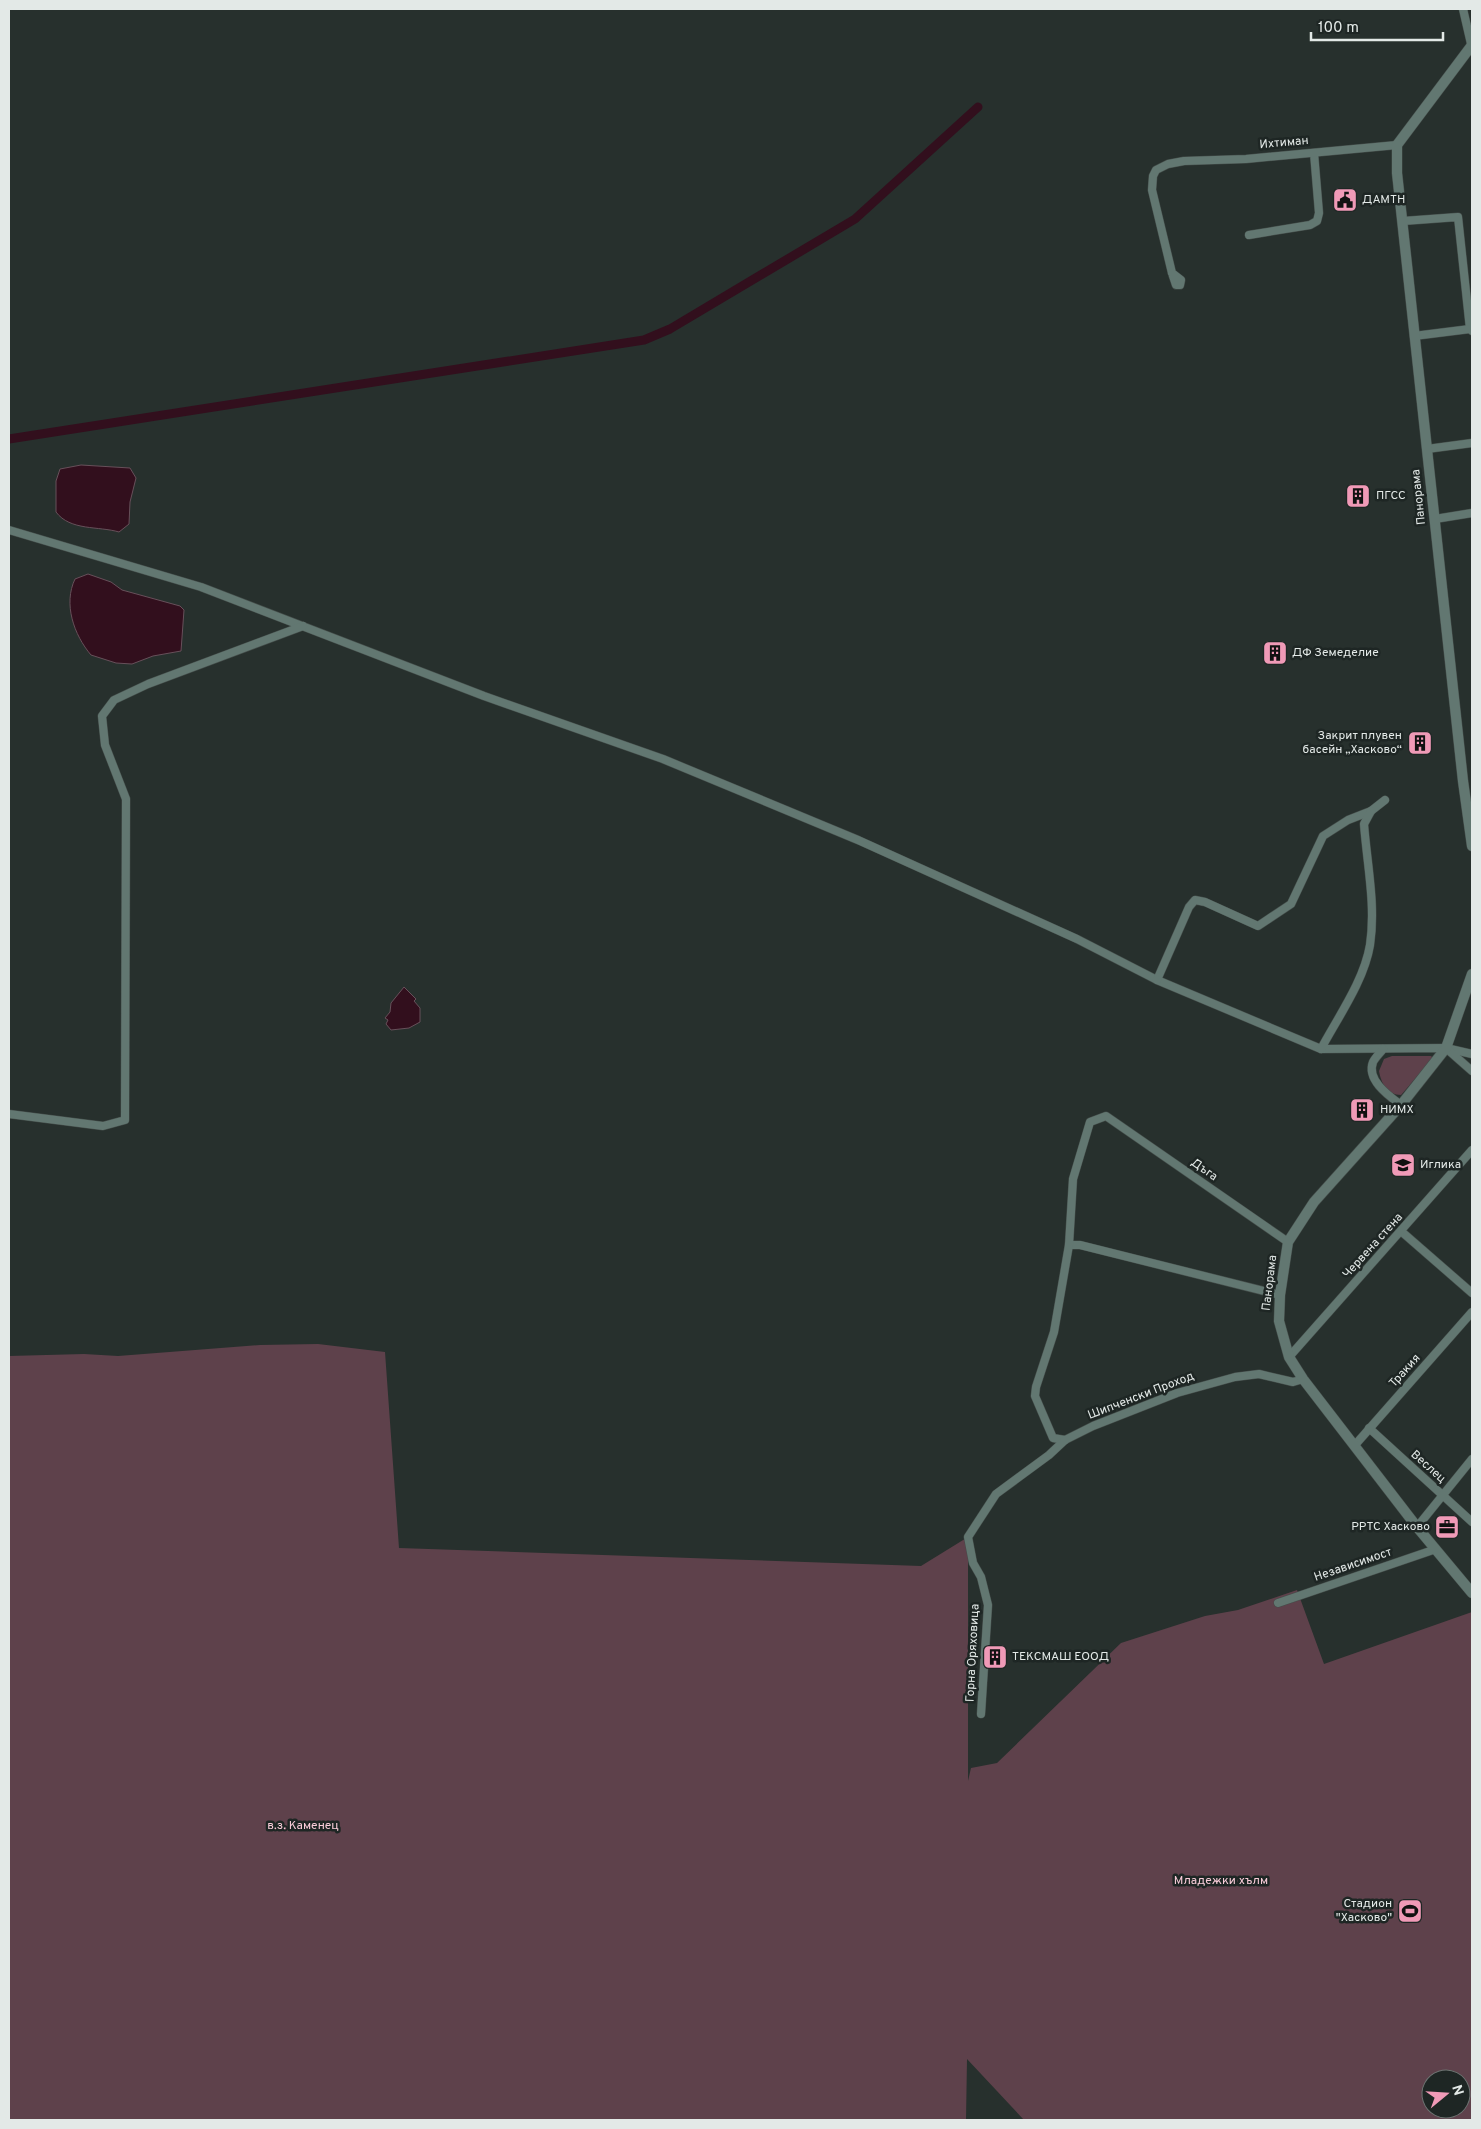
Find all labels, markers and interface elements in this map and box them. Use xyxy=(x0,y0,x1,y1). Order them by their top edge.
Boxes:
scale bar xyxy=(1311,10,1444,42)
text: 100 m xyxy=(1318,19,1359,38)
street label: Ихтиман xyxy=(1259,133,1309,153)
public building icon: ДАМТН xyxy=(1332,187,1358,213)
place label: ДАМТН xyxy=(1362,192,1405,208)
street label: Панорама xyxy=(1408,468,1430,526)
building icon: ПГСС xyxy=(1345,483,1371,509)
place label: ПГСС xyxy=(1376,488,1406,504)
building icon: ДФ Земеделие xyxy=(1262,640,1288,666)
place label: ДФ Земеделие xyxy=(1292,645,1379,661)
place label: Закрит плувен басейн „Хасково“ xyxy=(1303,728,1402,758)
building icon: Закрит плувен басейн „Хасково“ xyxy=(1407,730,1433,756)
building icon: НИМХ xyxy=(1349,1097,1375,1123)
place label: НИМХ xyxy=(1380,1102,1414,1118)
school or university icon: Иглика xyxy=(1390,1152,1416,1178)
street label: Дъга xyxy=(1187,1155,1221,1185)
place label: Иглика xyxy=(1420,1157,1461,1173)
street label: Червена стена xyxy=(1339,1210,1407,1282)
street label: Панорама xyxy=(1259,1254,1281,1312)
street label: Тракия xyxy=(1386,1351,1424,1391)
street label: Шипченски Проход xyxy=(1086,1368,1196,1424)
street label: Веслец xyxy=(1407,1447,1449,1487)
office icon: РРТС Хасково xyxy=(1434,1514,1460,1540)
place label: РРТС Хасково xyxy=(1351,1519,1430,1535)
street label: Независимост xyxy=(1312,1544,1395,1586)
street label: Горна Оряховица xyxy=(962,1603,984,1703)
building icon: ТЕКСМАШ ЕООД xyxy=(982,1644,1008,1670)
place label: ТЕКСМАШ ЕООД xyxy=(1012,1649,1109,1665)
park label: в.з. Каменец xyxy=(267,1818,339,1834)
park label: Младежки хълм xyxy=(1174,1873,1268,1889)
place label: Стадион "Хасково" xyxy=(1336,1896,1392,1926)
sports icon: Стадион "Хасково" xyxy=(1397,1898,1423,1924)
north arrow xyxy=(1421,2069,1471,2119)
text: N xyxy=(1447,2083,1467,2098)

